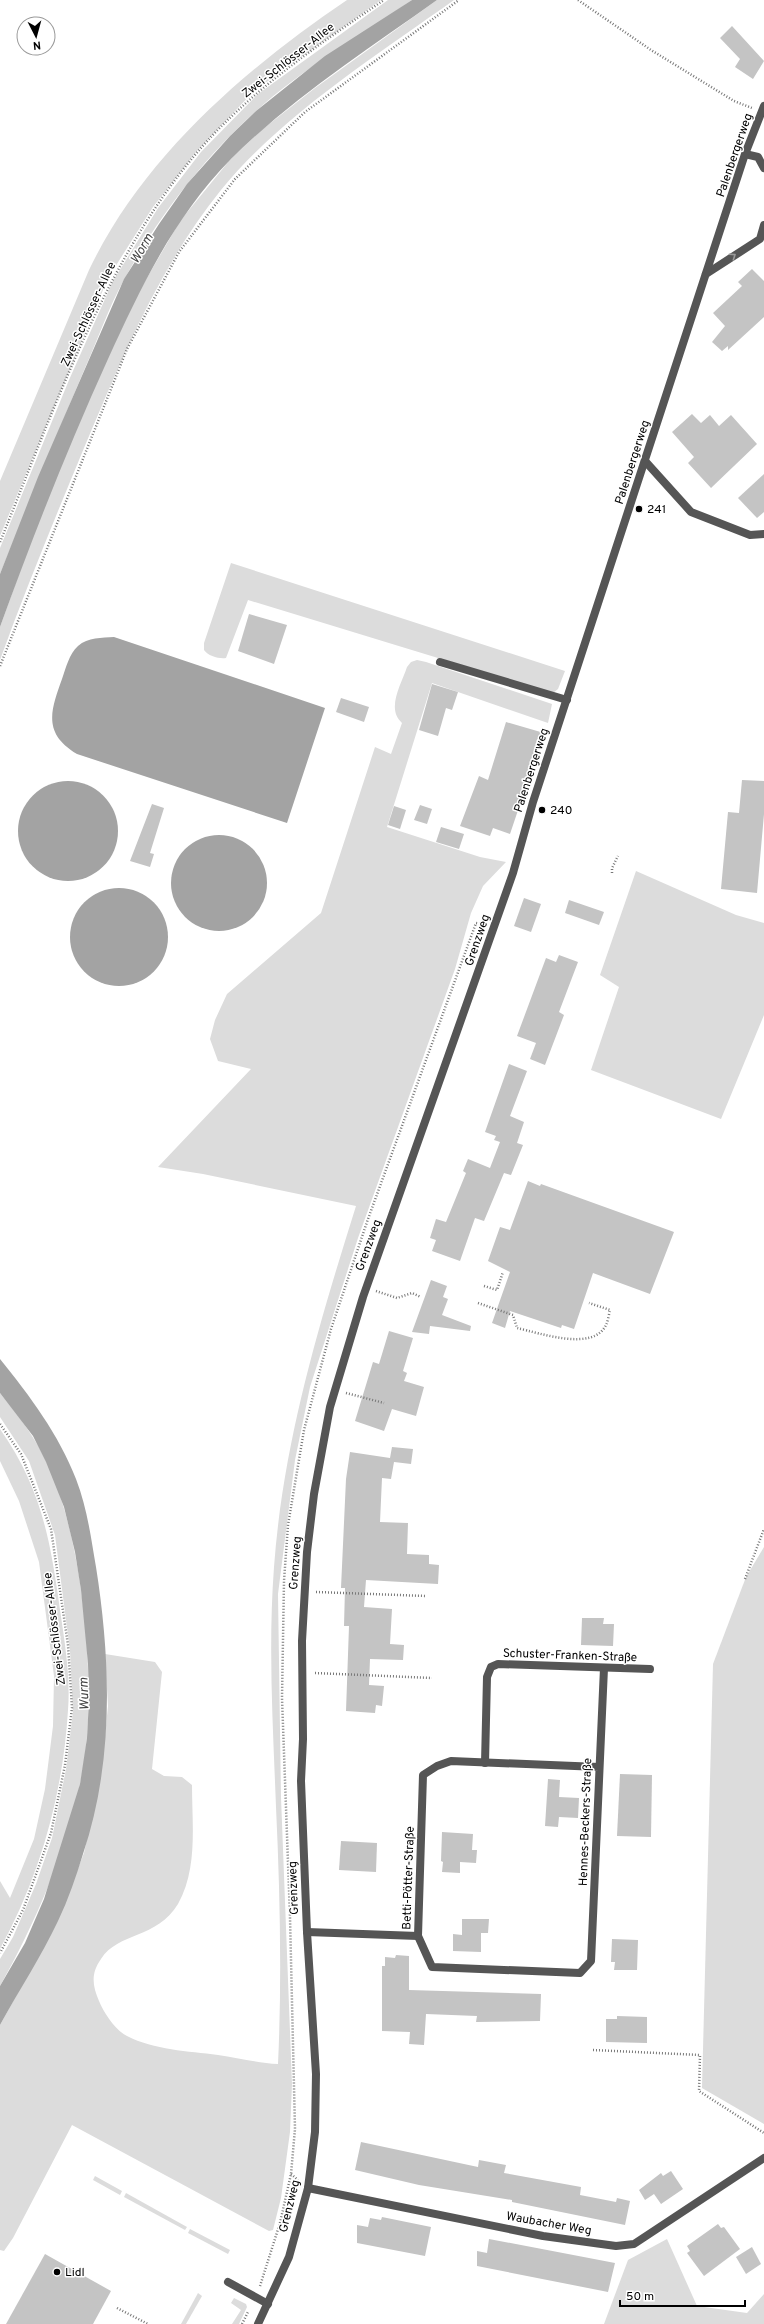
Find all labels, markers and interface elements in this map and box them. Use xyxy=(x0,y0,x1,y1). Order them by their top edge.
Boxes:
north arrow xyxy=(16,16,56,56)
street label: Zwei-Schlösser-Allee xyxy=(239,20,338,102)
text: N xyxy=(32,38,42,52)
street label: Palenbergerweg xyxy=(713,111,757,199)
water label: Worm xyxy=(128,231,158,267)
one-way arrow xyxy=(728,254,735,261)
street label: Zwei-Schlösser-Allee xyxy=(58,260,120,369)
street label: Palenbergerweg xyxy=(612,418,654,507)
place label: 241 xyxy=(647,502,666,518)
marker: 241 xyxy=(634,504,644,514)
street label: Palenbergerweg xyxy=(511,726,553,815)
place label: 240 xyxy=(550,803,572,819)
marker: 240 xyxy=(537,805,547,815)
street label: Grenzweg xyxy=(462,912,494,968)
street label: Grenzweg xyxy=(352,1217,386,1273)
street label: Grenzweg xyxy=(286,1536,306,1590)
street label: Zwei-Schlösser-Allee xyxy=(40,1572,70,1686)
street label: Schuster-Franken-Straße xyxy=(502,1646,637,1666)
water label: Wurm xyxy=(76,1677,94,1711)
street label: Hennes-Beckers-Straße xyxy=(576,1758,596,1887)
street label: Betti-Pötter-Straße xyxy=(399,1826,419,1930)
street label: Grenzweg xyxy=(285,1861,303,1915)
street label: Grenzweg xyxy=(276,2178,304,2234)
street label: Waubacher Weg xyxy=(505,2209,593,2239)
place label: Lidl xyxy=(65,2265,85,2281)
marker: Lidl xyxy=(52,2267,62,2277)
scale bar xyxy=(620,2282,745,2308)
text: 50 m xyxy=(626,2289,654,2305)

